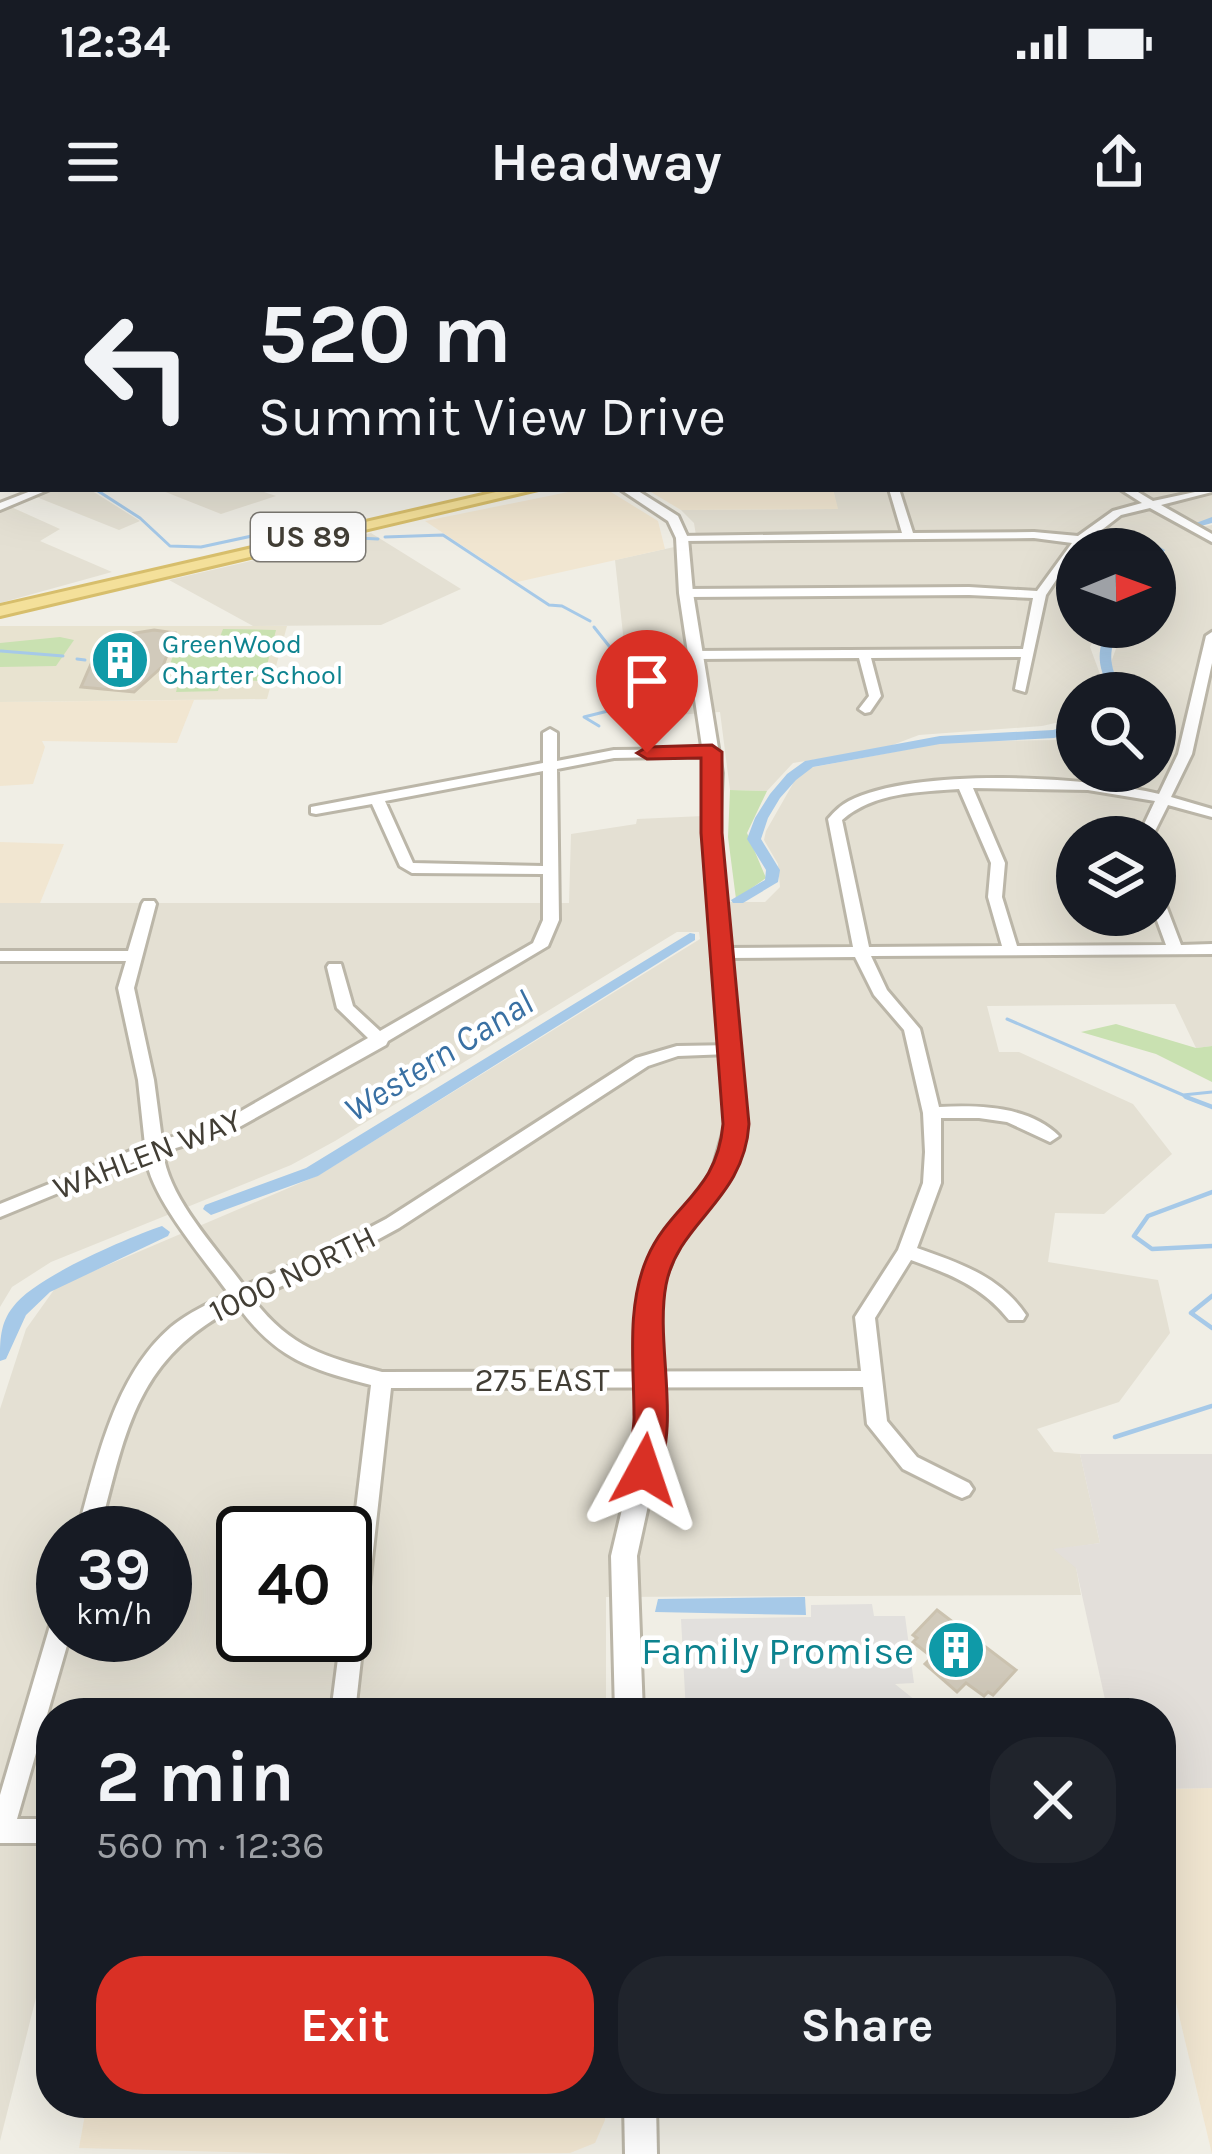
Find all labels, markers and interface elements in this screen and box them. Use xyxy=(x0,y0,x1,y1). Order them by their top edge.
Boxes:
text: 12:34 xyxy=(60,16,170,68)
icon: menu xyxy=(60,129,126,195)
icon: share xyxy=(1086,129,1152,195)
text: Headway xyxy=(490,130,722,194)
text: 520 m xyxy=(258,285,512,383)
icon: left xyxy=(60,288,216,444)
text: Summit View Drive xyxy=(258,385,726,449)
road number: US 89 xyxy=(251,513,365,561)
north arrow xyxy=(1056,528,1176,648)
map controls xyxy=(1056,528,1176,936)
place label: GreenWood Charter School xyxy=(162,628,343,691)
building icon: GreenWood Charter School xyxy=(89,629,151,691)
pin xyxy=(596,630,698,753)
icon: arrive xyxy=(614,648,680,714)
button: search xyxy=(1056,672,1176,792)
button: layers xyxy=(1056,816,1176,936)
water label: Western Canal xyxy=(336,981,541,1131)
street label: WAHLEN WAY xyxy=(48,1101,247,1207)
street label: 1000 NORTH xyxy=(203,1217,382,1330)
street label: 275 EAST xyxy=(474,1361,610,1399)
position arrow xyxy=(581,1407,707,1533)
speed limit sign: 40 xyxy=(216,1506,372,1662)
text: 39 xyxy=(77,1534,151,1604)
text: km/h xyxy=(76,1596,152,1632)
building icon: Family Promise xyxy=(925,1619,987,1681)
place label: Family Promise xyxy=(641,1628,914,1674)
text: 2 min xyxy=(96,1735,295,1819)
button: close xyxy=(990,1737,1116,1863)
text: 560 m · 12:36 xyxy=(96,1822,325,1868)
button: Exit xyxy=(96,1956,594,2094)
button: Share xyxy=(618,1956,1116,2094)

